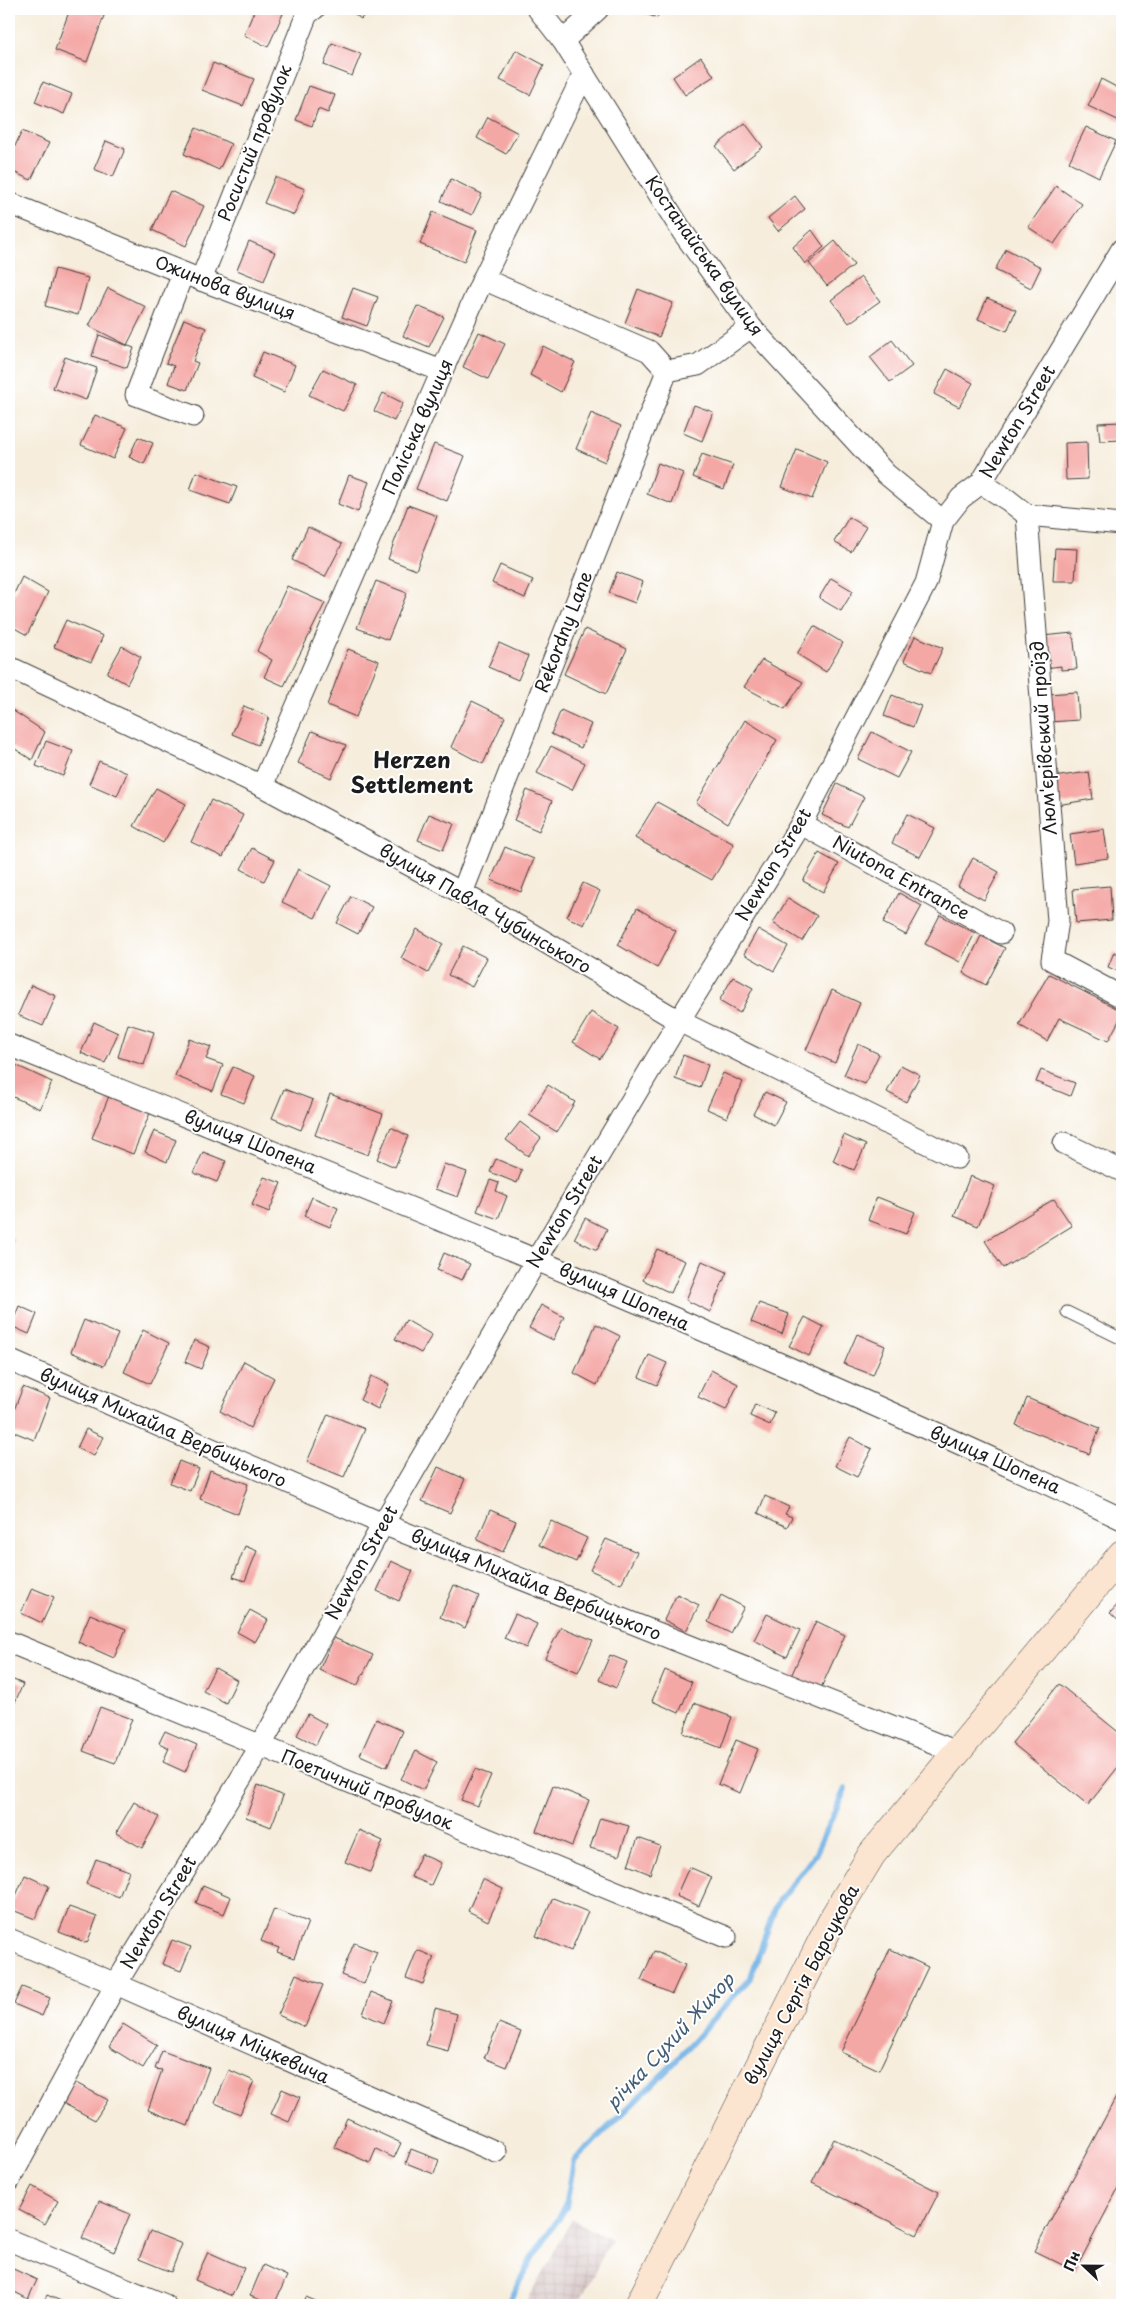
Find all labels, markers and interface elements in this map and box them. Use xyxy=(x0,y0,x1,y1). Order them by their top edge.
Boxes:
street label: Росистий провулок xyxy=(210,60,298,225)
street label: Костанайська вулиця xyxy=(640,169,771,341)
street label: Ожинова вулиця xyxy=(151,247,300,326)
street label: Поліська вулиця xyxy=(375,354,459,499)
street label: Newton Street xyxy=(972,359,1061,483)
street label: Rekordny Lane xyxy=(527,567,598,696)
street label: Люм'єрівський проїзд xyxy=(1022,640,1063,836)
district label: Herzen Settlement xyxy=(351,742,473,800)
street label: Newton Street xyxy=(728,802,817,926)
street label: Niutona Entrance xyxy=(828,828,975,926)
street label: вулиця Павла Чубинського xyxy=(375,836,597,980)
street label: вулиця Шопена xyxy=(180,1102,321,1180)
street label: Newton Street xyxy=(519,1149,608,1273)
street label: вулиця Шопена xyxy=(555,1255,695,1337)
street label: вулиця Михайла Вербицького xyxy=(36,1360,291,1493)
street label: вулиця Шопена xyxy=(926,1418,1066,1500)
street label: Newton Street xyxy=(318,1500,403,1625)
street label: вулиця Михайла Вербицького xyxy=(407,1521,666,1646)
street label: Поетичний провулок xyxy=(278,1742,458,1836)
street label: Newton Street xyxy=(113,1850,202,1974)
street label: вулиця Сергія Барсукова xyxy=(736,1878,865,2089)
water label: річка Сухий Жихор xyxy=(598,1965,741,2115)
street label: вулиця Міцкевича xyxy=(173,1998,335,2090)
north arrow xyxy=(1058,2242,1108,2292)
text: Пн xyxy=(1058,2248,1085,2274)

